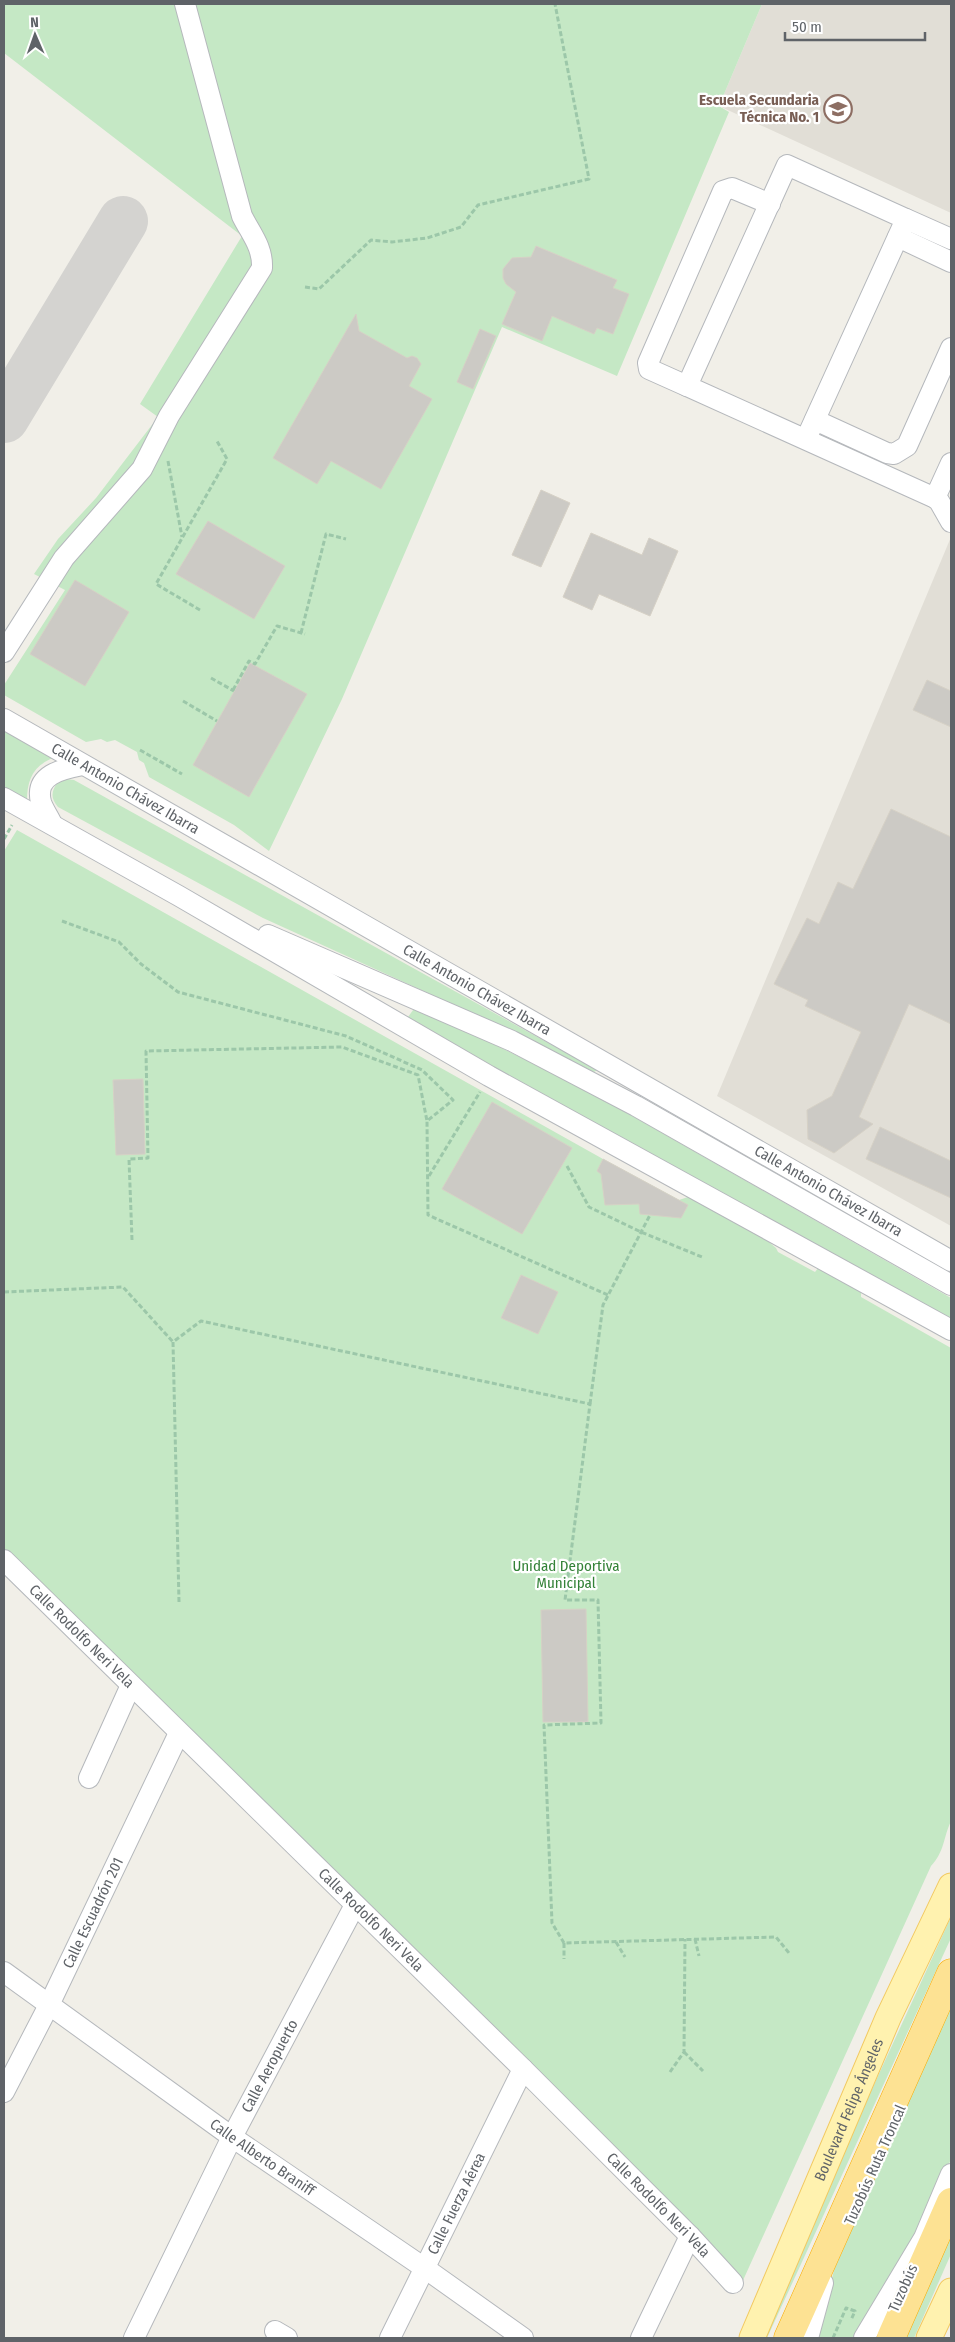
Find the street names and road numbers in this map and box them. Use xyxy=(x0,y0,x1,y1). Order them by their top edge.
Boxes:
street label: Calle Antonio Chávez Ibarra xyxy=(48,739,203,838)
street label: Calle Antonio Chávez Ibarra xyxy=(400,940,554,1039)
street label: Calle Antonio Chávez Ibarra xyxy=(751,1141,906,1240)
street label: Calle Rodolfo Neri Vela xyxy=(25,1581,138,1692)
street label: Calle Escuadrón 201 xyxy=(59,1855,127,1971)
street label: Calle Rodolfo Neri Vela xyxy=(315,1864,427,1975)
street label: Calle Aeropuerto xyxy=(238,2016,302,2116)
street label: Boulevard Felipe Ángeles xyxy=(811,2036,887,2184)
street label: Tuzobús Ruta Troncal xyxy=(840,2102,910,2228)
street label: Calle Alberto Braniff xyxy=(206,2115,319,2200)
street label: Calle Rodolfo Neri Vela xyxy=(603,2149,714,2261)
street label: Calle Fuerza Aérea xyxy=(424,2150,489,2257)
street label: Tuzobús xyxy=(885,2261,921,2315)

